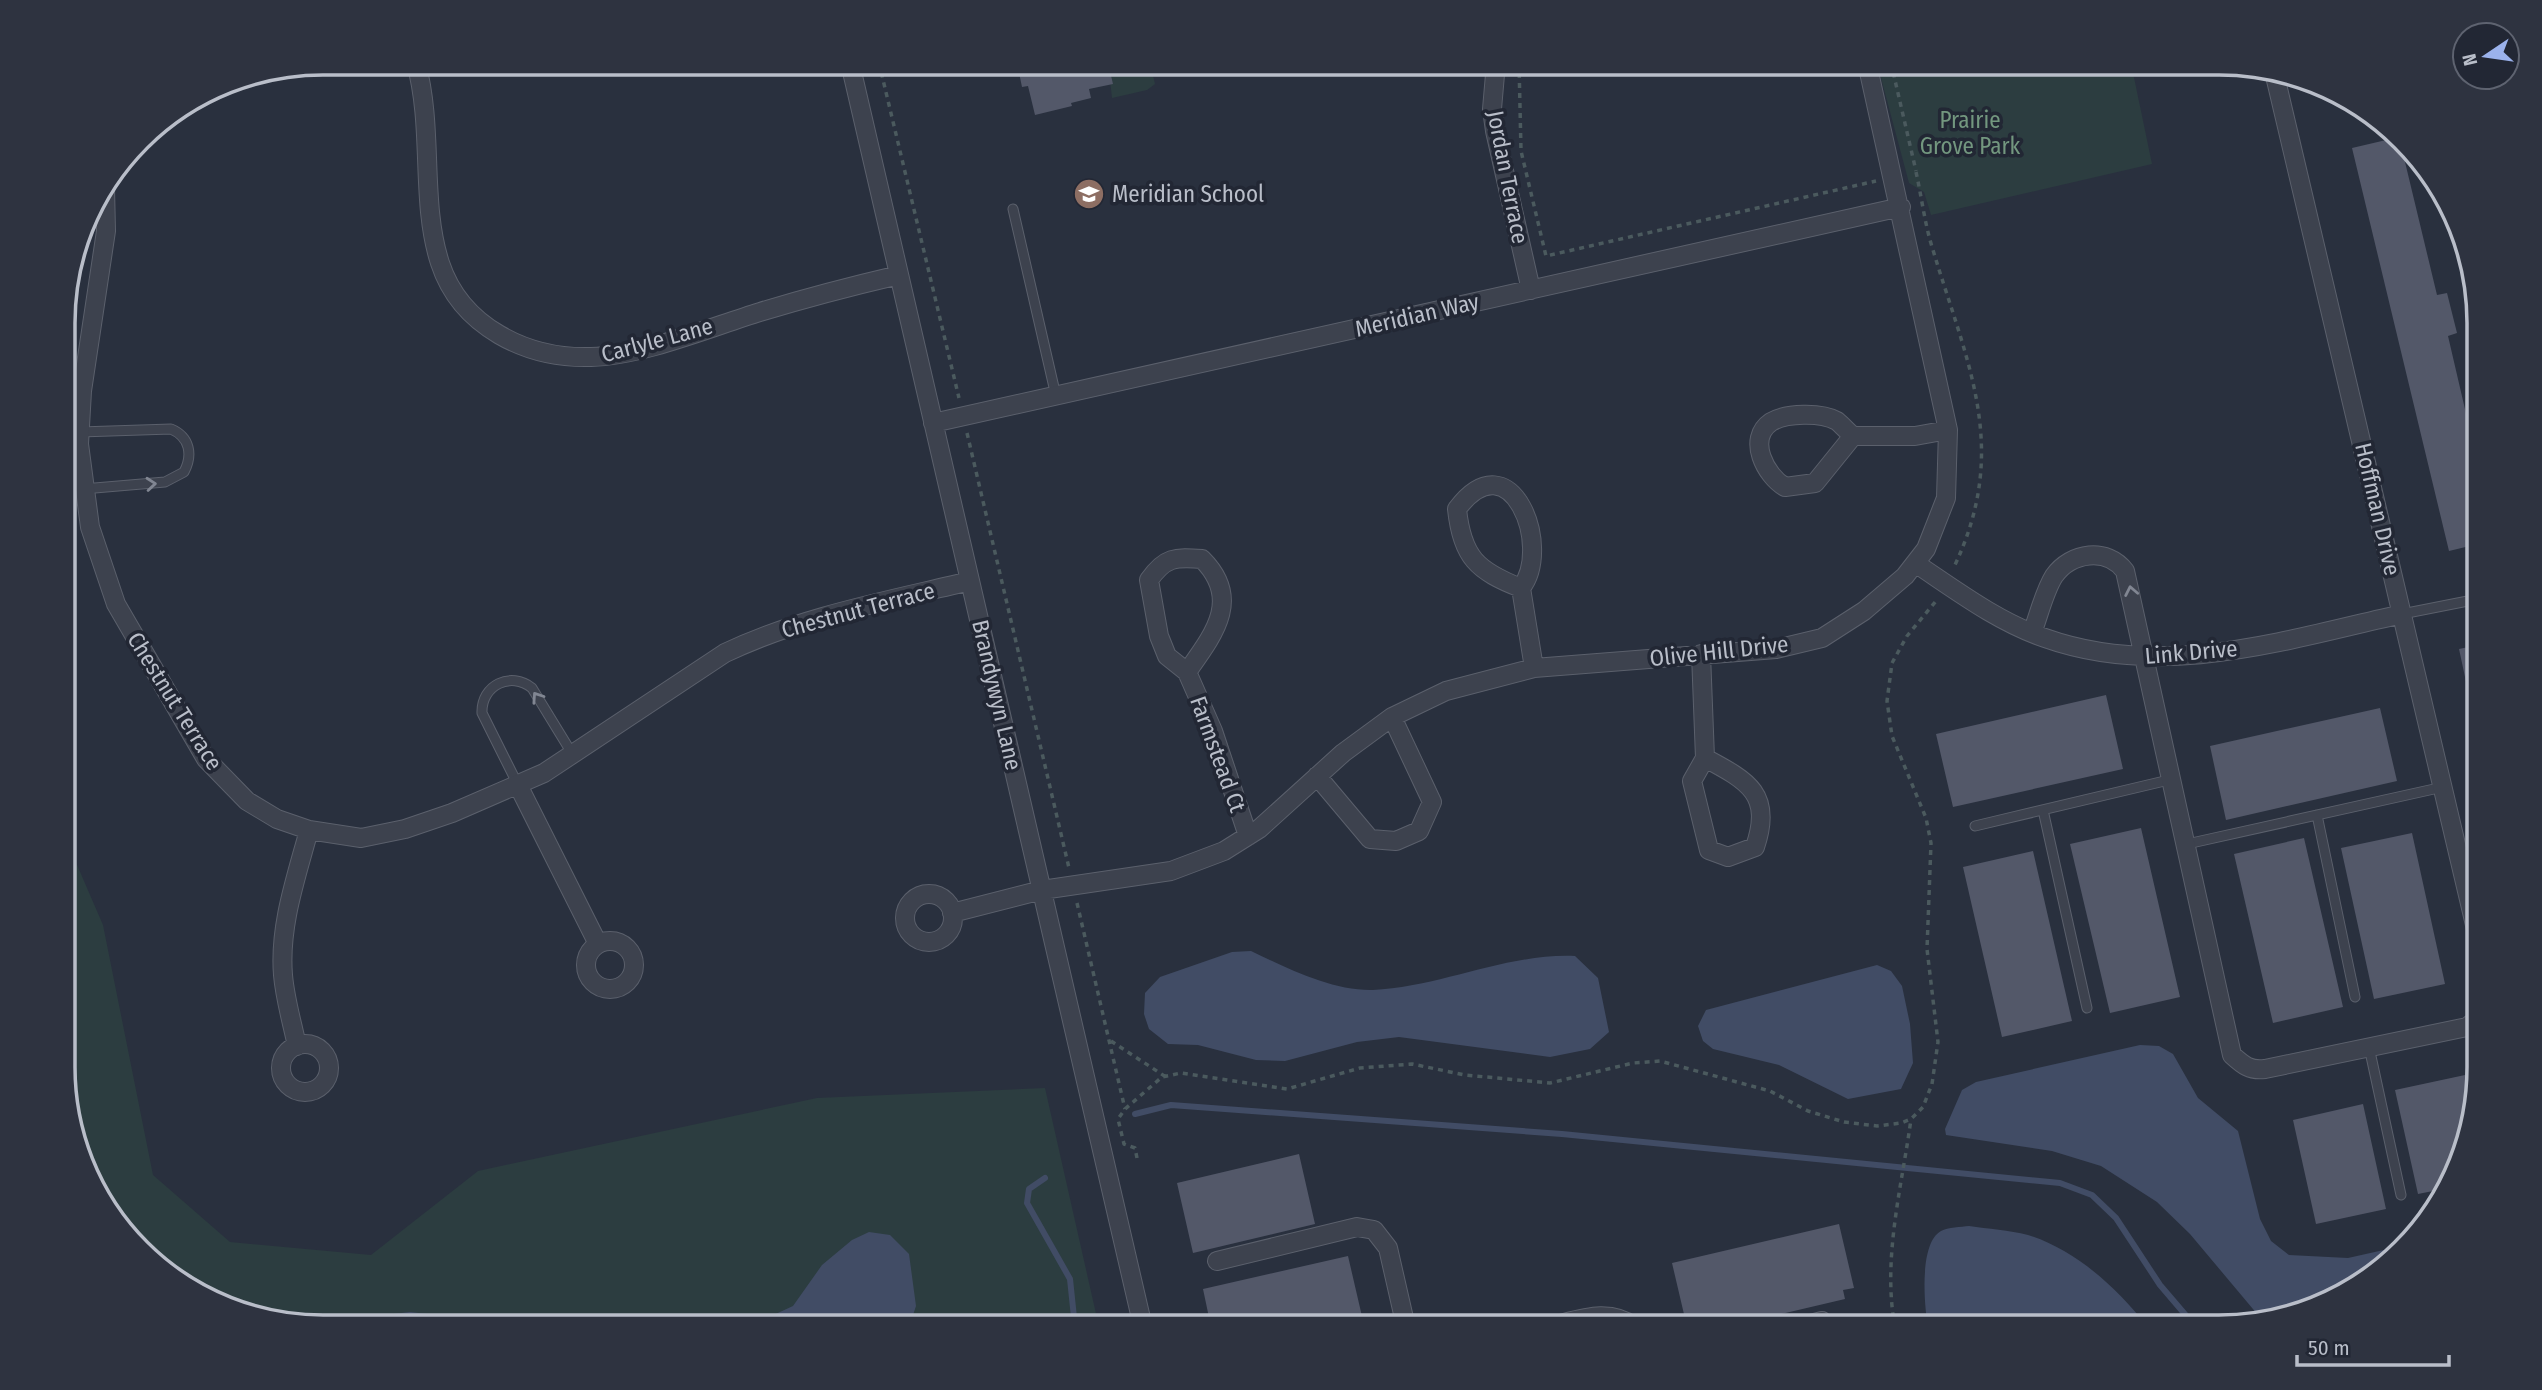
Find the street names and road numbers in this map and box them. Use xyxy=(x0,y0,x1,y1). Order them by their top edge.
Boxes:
street label: Jordan Terrace xyxy=(1481,108,1535,246)
street label: Meridian Way xyxy=(1352,287,1482,343)
street label: Carlyle Lane xyxy=(598,312,716,368)
street label: Hoffman Drive xyxy=(2349,440,2407,578)
street label: Chestnut Terrace xyxy=(778,576,938,644)
street label: Brandywyn Lane xyxy=(966,617,1028,773)
street label: Chestnut Terrace xyxy=(121,627,229,775)
street label: Olive Hill Drive xyxy=(1648,630,1790,672)
street label: Link Drive xyxy=(2143,634,2239,670)
street label: Farmstead Ct xyxy=(1184,692,1252,816)

